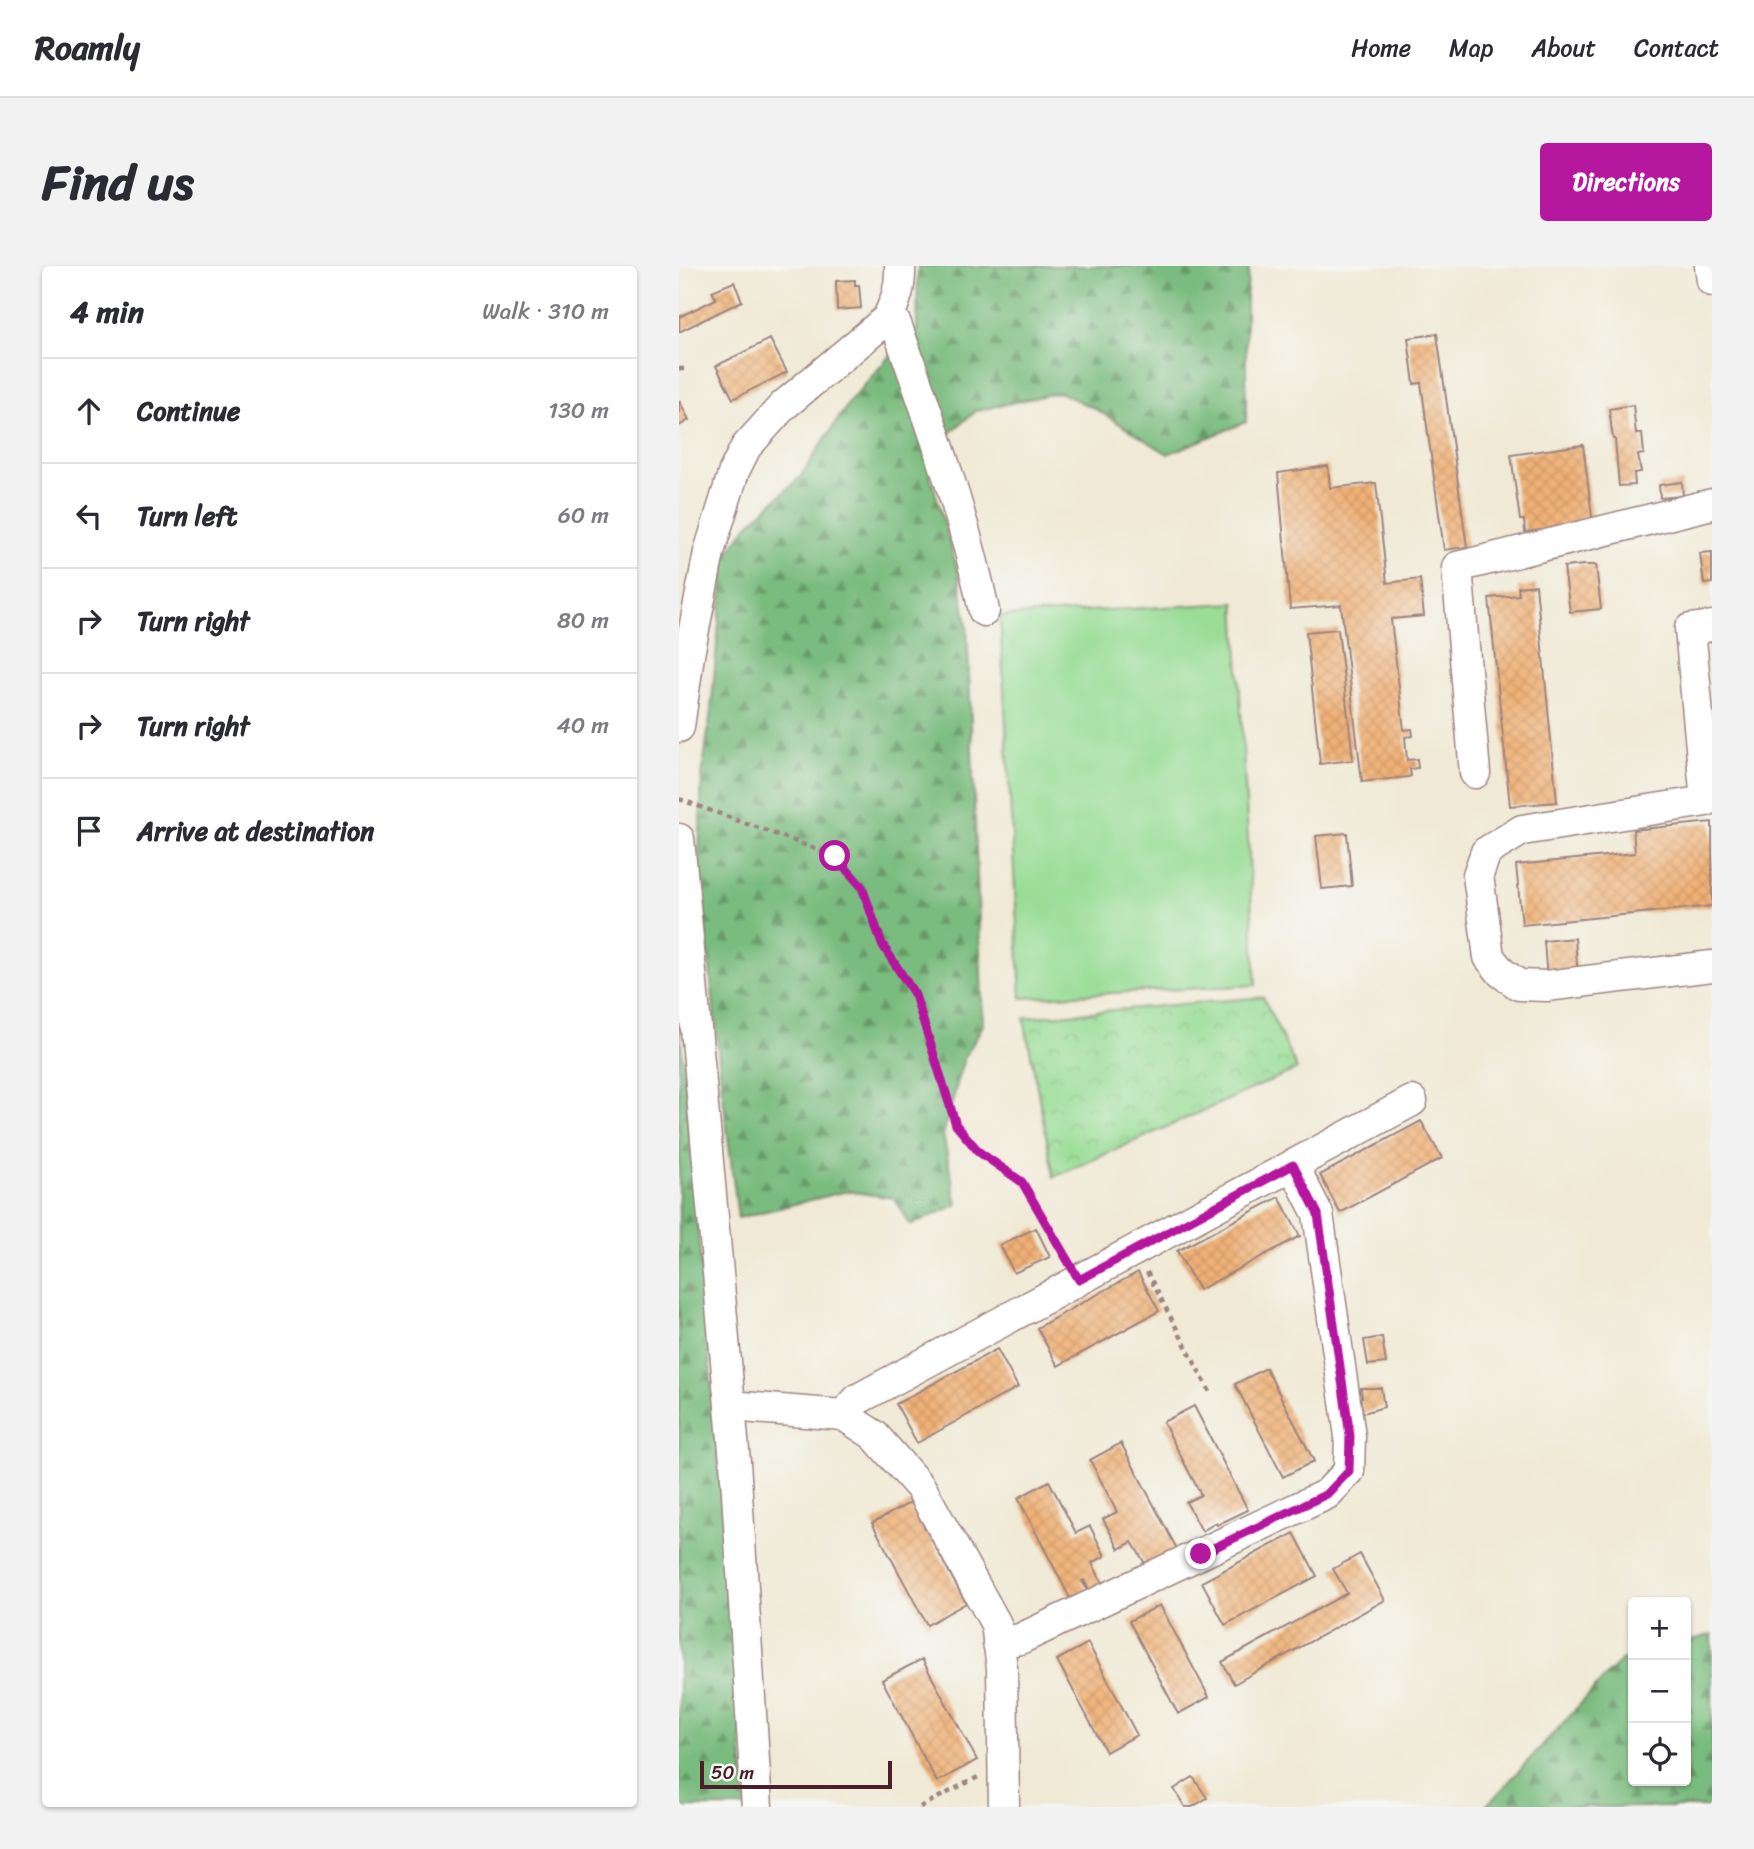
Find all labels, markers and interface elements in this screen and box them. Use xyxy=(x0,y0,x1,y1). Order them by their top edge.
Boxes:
text: Roamly xyxy=(35,19,140,77)
text: Home xyxy=(1351,27,1411,69)
text: Map xyxy=(1449,27,1493,69)
text: About xyxy=(1531,27,1596,69)
text: Contact xyxy=(1634,27,1719,69)
text: Find us xyxy=(42,139,194,226)
button: Directions xyxy=(1540,143,1712,221)
text: 4 min xyxy=(70,285,144,339)
text: Walk · 310 m xyxy=(482,291,609,332)
text: Continue xyxy=(137,388,240,434)
text: 130 m xyxy=(548,390,609,431)
icon: ahead xyxy=(70,392,108,430)
text: Turn left xyxy=(137,493,237,539)
text: 60 m xyxy=(558,495,609,536)
icon: left xyxy=(70,497,108,535)
text: Turn right xyxy=(137,598,250,644)
text: 80 m xyxy=(557,600,609,641)
icon: right xyxy=(70,602,108,640)
text: Turn right xyxy=(137,703,250,749)
text: 40 m xyxy=(556,705,609,746)
icon: right xyxy=(70,707,108,745)
text: Arrive at destination xyxy=(137,808,374,854)
icon: arrive xyxy=(70,812,108,850)
route start xyxy=(819,840,850,871)
route end xyxy=(1185,1538,1216,1569)
map controls xyxy=(1628,1597,1691,1786)
button: + xyxy=(1628,1597,1691,1660)
button: − xyxy=(1628,1660,1691,1723)
button: locate xyxy=(1628,1723,1691,1786)
text: 50 m xyxy=(711,1756,754,1789)
scale bar xyxy=(700,1758,893,1790)

